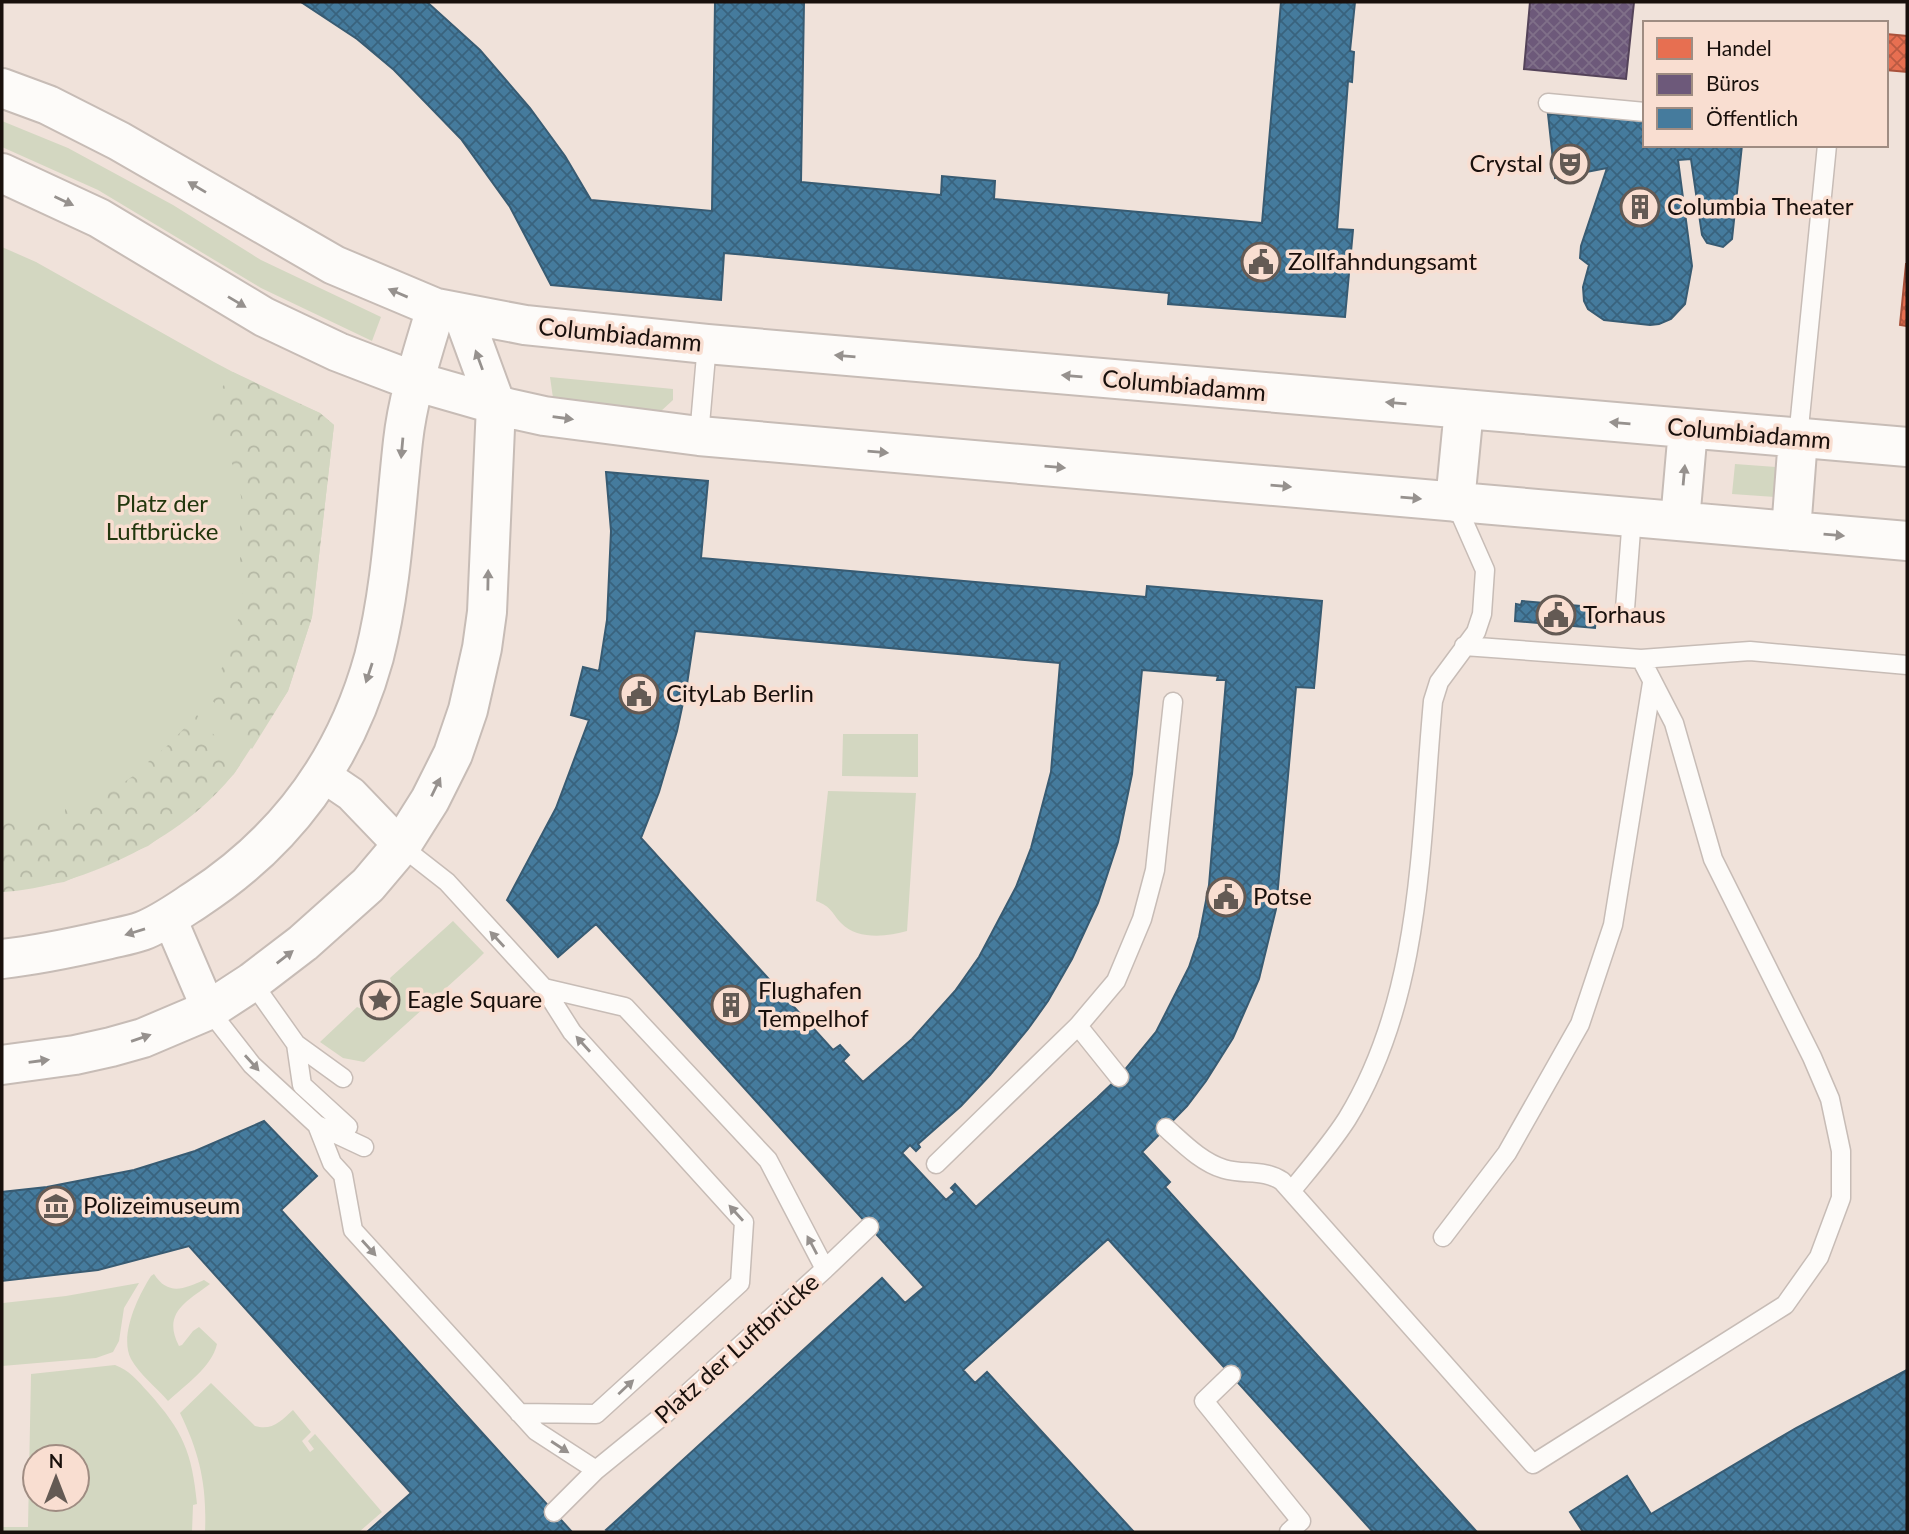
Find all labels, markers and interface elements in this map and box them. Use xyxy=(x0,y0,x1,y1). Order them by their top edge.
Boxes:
legend xyxy=(1643,21,1888,147)
text: Handel xyxy=(1706,35,1772,60)
text: Büros xyxy=(1706,70,1759,95)
text: Öffentlich xyxy=(1706,105,1798,130)
theatre icon: Crystal xyxy=(1549,143,1591,185)
place label: Crystal xyxy=(1470,148,1543,177)
one-way arrow xyxy=(187,181,206,193)
building icon: Columbia Theater xyxy=(1619,186,1661,228)
place label: Columbia Theater xyxy=(1667,191,1854,220)
one-way arrow xyxy=(54,196,74,207)
public building icon: Zollfahndungsamt xyxy=(1240,241,1282,283)
place label: Zollfahndungsamt xyxy=(1288,246,1477,275)
one-way arrow xyxy=(387,287,408,298)
one-way arrow xyxy=(228,295,247,308)
street label: Columbiadamm xyxy=(537,311,703,357)
one-way arrow xyxy=(474,349,485,370)
one-way arrow xyxy=(834,350,856,361)
street label: Columbiadamm xyxy=(1101,363,1267,406)
one-way arrow xyxy=(1060,370,1082,381)
one-way arrow xyxy=(1385,397,1407,408)
street label: Columbiadamm xyxy=(1666,411,1832,454)
one-way arrow xyxy=(552,413,574,424)
one-way arrow xyxy=(1609,417,1631,428)
one-way arrow xyxy=(397,437,408,459)
one-way arrow xyxy=(868,447,890,458)
one-way arrow xyxy=(1044,462,1066,473)
one-way arrow xyxy=(1679,464,1690,486)
one-way arrow xyxy=(1270,481,1292,492)
park label: Platz der Luftbrücke xyxy=(106,488,218,545)
one-way arrow xyxy=(1400,493,1422,504)
one-way arrow xyxy=(1823,530,1845,541)
one-way arrow xyxy=(482,569,494,591)
public building icon: Torhaus xyxy=(1535,594,1577,636)
place label: Torhaus xyxy=(1583,599,1666,628)
one-way arrow xyxy=(363,662,373,683)
public building icon: CityLab Berlin xyxy=(618,673,660,715)
place label: CityLab Berlin xyxy=(666,678,814,707)
one-way arrow xyxy=(431,777,442,797)
public building icon: Potse xyxy=(1205,876,1247,918)
place label: Potse xyxy=(1253,881,1312,910)
one-way arrow xyxy=(125,928,146,938)
one-way arrow xyxy=(490,931,506,948)
one-way arrow xyxy=(276,950,294,964)
place label: Flughafen Tempelhof xyxy=(758,975,869,1032)
place icon: Eagle Square xyxy=(359,979,401,1021)
place label: Eagle Square xyxy=(407,984,542,1013)
building icon: Flughafen Tempelhof xyxy=(710,984,752,1026)
one-way arrow xyxy=(131,1032,152,1043)
one-way arrow xyxy=(575,1035,591,1053)
one-way arrow xyxy=(244,1054,260,1072)
one-way arrow xyxy=(28,1055,50,1066)
museum icon: Polizeimuseum xyxy=(35,1185,77,1227)
place label: Polizeimuseum xyxy=(83,1190,240,1219)
one-way arrow xyxy=(728,1204,744,1222)
one-way arrow xyxy=(807,1235,819,1255)
one-way arrow xyxy=(361,1239,377,1257)
street label: Platz der Luftbrücke xyxy=(648,1267,824,1429)
one-way arrow xyxy=(617,1379,634,1395)
one-way arrow xyxy=(550,1440,570,1453)
north arrow xyxy=(21,1443,91,1513)
text: N xyxy=(49,1449,63,1472)

